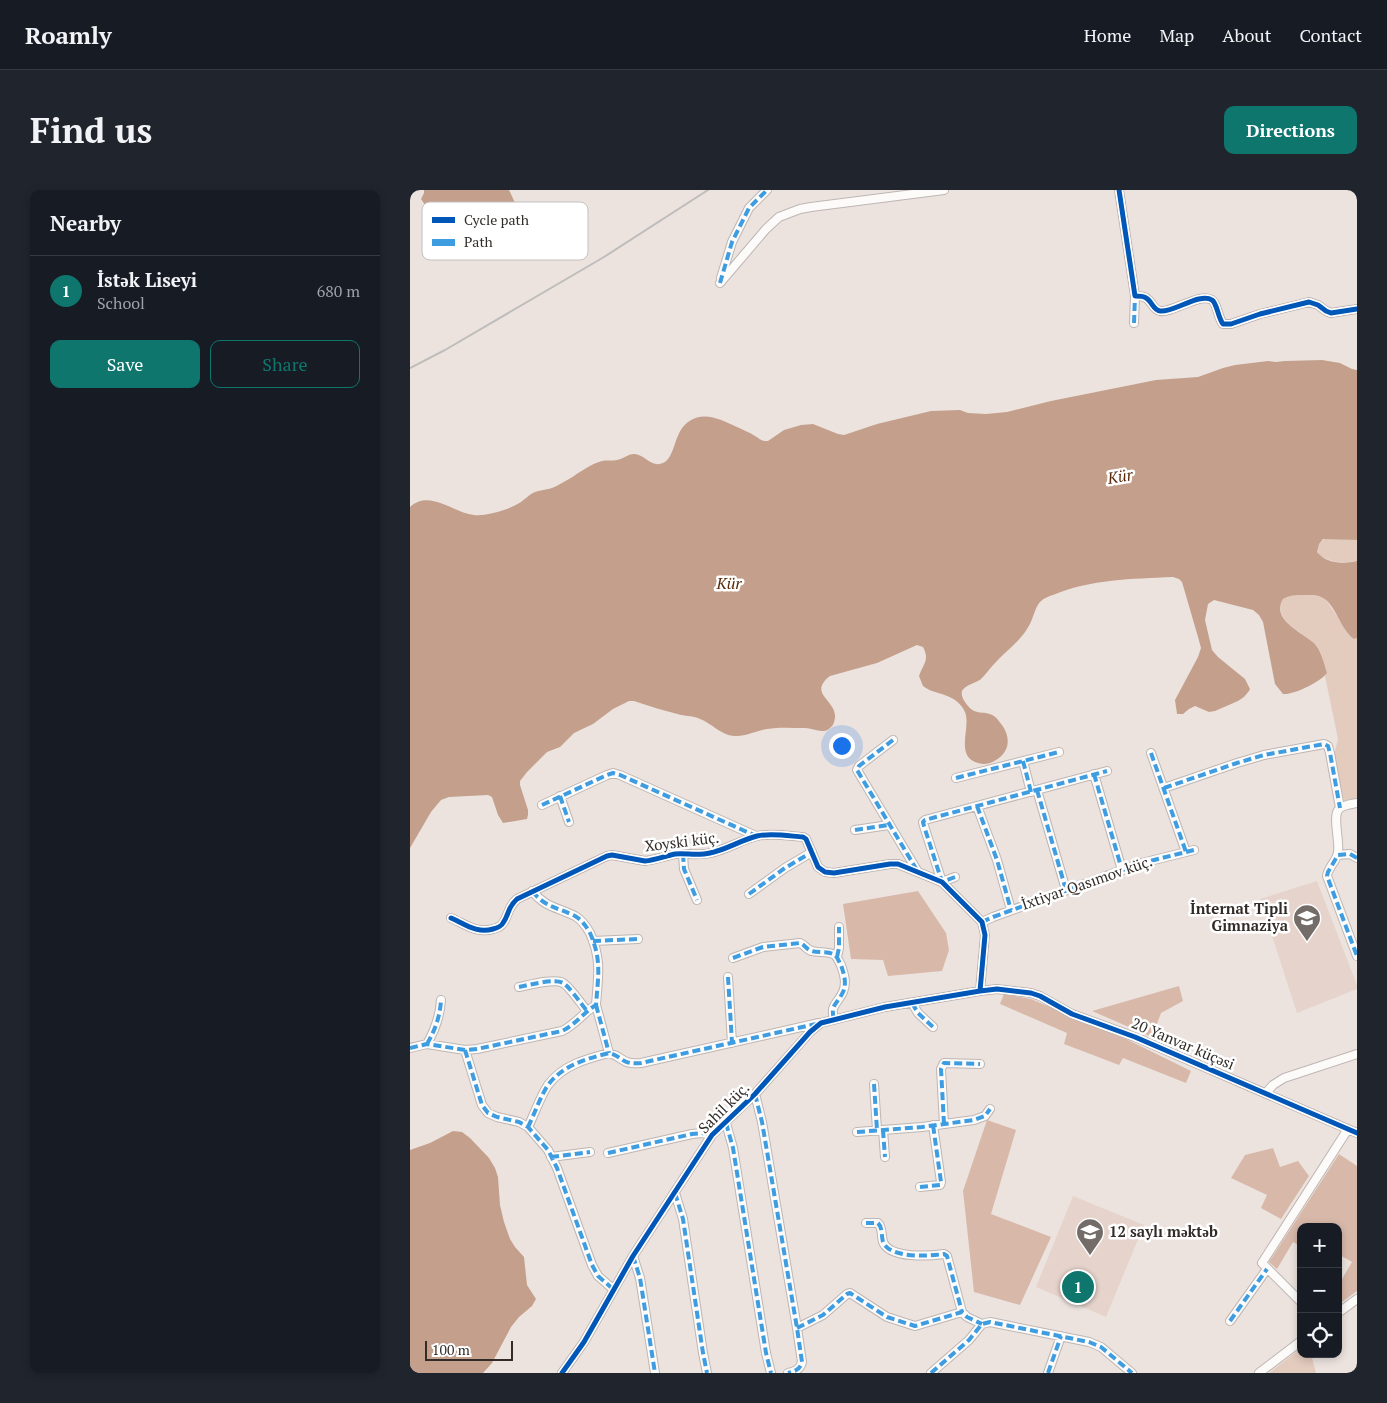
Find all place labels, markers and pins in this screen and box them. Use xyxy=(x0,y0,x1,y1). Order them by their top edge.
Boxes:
place label: İnternat Tipli Gimnaziya xyxy=(1190,898,1289,935)
school or university icon: İnternat Tipli Gimnaziya xyxy=(1292,903,1322,942)
school or university icon: 12 saylı məktəb xyxy=(1075,1217,1105,1256)
place label: 12 saylı məktəb xyxy=(1109,1221,1218,1241)
pin: 1 xyxy=(1062,1268,1094,1306)

